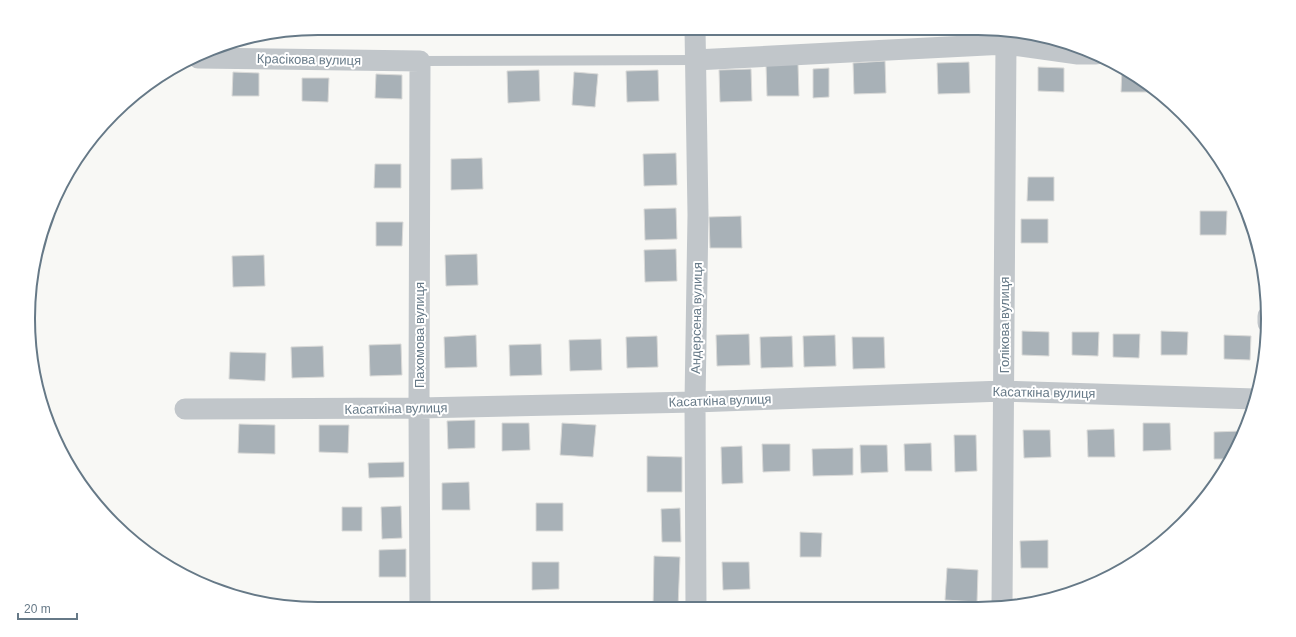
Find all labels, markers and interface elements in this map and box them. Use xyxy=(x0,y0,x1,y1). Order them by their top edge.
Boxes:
street label: Красікова вулиця xyxy=(257,51,361,68)
street label: Андерсена вулиця xyxy=(688,262,705,374)
street label: Голікова вулиця xyxy=(997,277,1012,373)
street label: Пахомова вулиця xyxy=(412,282,427,388)
street label: Касаткіна вулиця xyxy=(992,384,1096,401)
street label: Касаткіна вулиця xyxy=(668,391,772,410)
street label: Касаткіна вулиця xyxy=(344,400,448,417)
scale bar xyxy=(18,595,77,621)
text: 20 m xyxy=(24,602,51,616)

